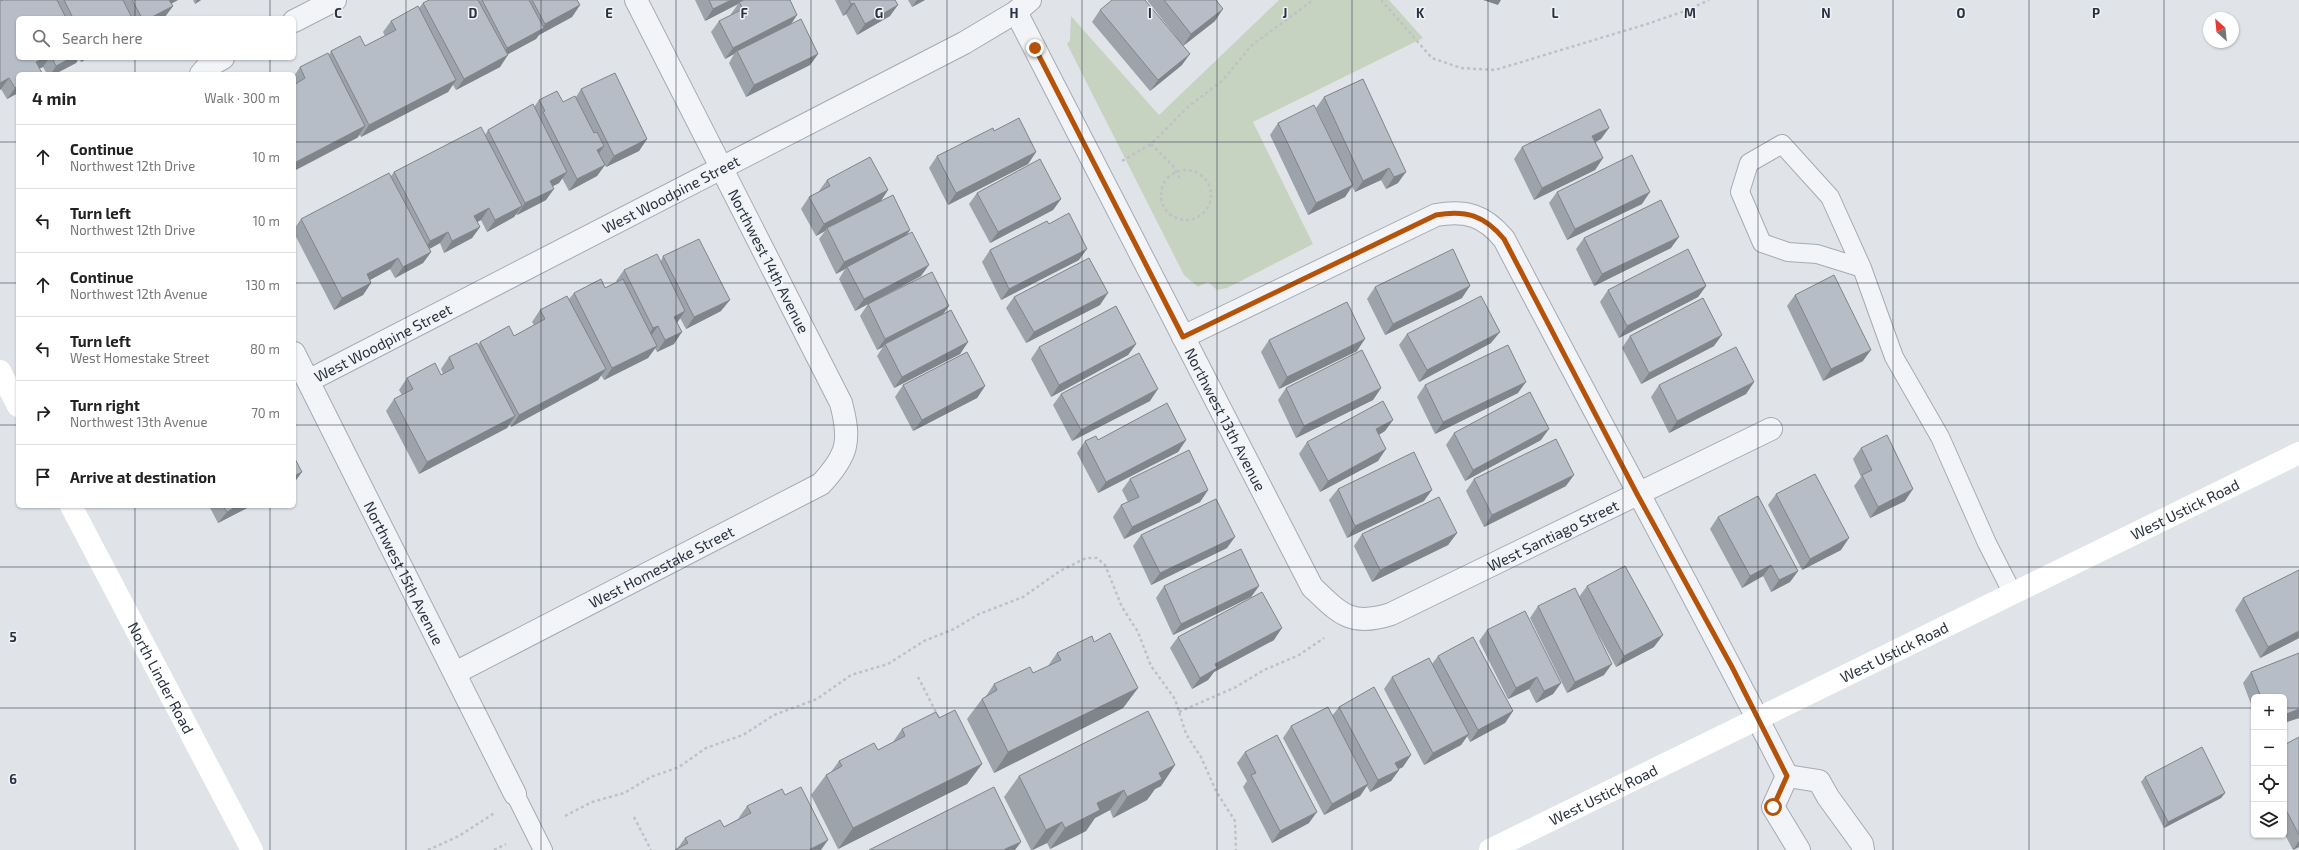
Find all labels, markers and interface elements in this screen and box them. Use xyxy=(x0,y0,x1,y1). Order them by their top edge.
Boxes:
text: C xyxy=(334,5,342,21)
text: D xyxy=(469,5,478,21)
text: E xyxy=(605,5,613,21)
text: F xyxy=(740,5,748,21)
text: G xyxy=(875,5,883,21)
text: H xyxy=(1010,5,1019,21)
text: I xyxy=(1148,5,1152,21)
text: J xyxy=(1283,5,1287,21)
text: K xyxy=(1416,5,1425,21)
text: L xyxy=(1552,5,1559,21)
text: M xyxy=(1684,5,1696,21)
text: N xyxy=(1821,5,1831,21)
text: O xyxy=(1957,5,1966,21)
text: P xyxy=(2092,5,2100,21)
north arrow xyxy=(2203,12,2239,48)
search box xyxy=(16,16,296,60)
icon: search xyxy=(30,27,52,49)
text: Search here xyxy=(62,29,143,47)
route end xyxy=(1026,39,1044,57)
text: 4 min xyxy=(32,88,76,108)
text: Walk · 300 m xyxy=(204,90,280,106)
text: Continue xyxy=(70,140,133,158)
icon: ahead xyxy=(32,146,54,168)
text: 10 m xyxy=(253,149,280,165)
street label: West Woodpine Street xyxy=(599,151,743,237)
text: Northwest 12th Drive xyxy=(70,158,195,174)
street label: Northwest 14th Avenue xyxy=(725,186,813,336)
text: Turn left xyxy=(70,204,131,222)
icon: left xyxy=(32,210,54,232)
text: 10 m xyxy=(253,213,280,229)
text: Northwest 12th Drive xyxy=(70,222,195,238)
text: Continue xyxy=(70,268,133,286)
icon: ahead xyxy=(32,274,54,296)
text: 130 m xyxy=(245,277,280,293)
text: Northwest 12th Avenue xyxy=(70,286,208,302)
street label: West Woodpine Street xyxy=(311,299,455,385)
text: Turn left xyxy=(70,332,131,350)
icon: left xyxy=(32,338,54,360)
text: 80 m xyxy=(250,341,280,357)
street label: Northwest 13th Avenue xyxy=(1181,345,1270,494)
text: West Homestake Street xyxy=(70,350,209,366)
text: Turn right xyxy=(70,396,140,414)
icon: right xyxy=(32,402,54,424)
text: 70 m xyxy=(251,405,280,421)
text: Northwest 13th Avenue xyxy=(70,414,207,430)
icon: arrive xyxy=(32,466,54,488)
text: Arrive at destination xyxy=(70,468,216,486)
street label: West Ustick Road xyxy=(2128,475,2242,543)
street label: West Santiago Street xyxy=(1484,496,1622,575)
street label: Northwest 15th Avenue xyxy=(361,498,448,648)
street label: West Homestake Street xyxy=(586,522,737,611)
street label: West Ustick Road xyxy=(1837,618,1951,686)
street label: North Linder Road xyxy=(125,619,198,736)
text: 5 xyxy=(9,629,17,645)
map controls xyxy=(2251,694,2287,838)
button: + xyxy=(2251,694,2287,730)
button: − xyxy=(2251,730,2287,766)
street label: West Ustick Road xyxy=(1546,760,1660,829)
button: locate xyxy=(2251,766,2287,802)
text: 6 xyxy=(9,771,17,787)
route start xyxy=(1764,798,1782,816)
button: layers xyxy=(2251,802,2287,838)

